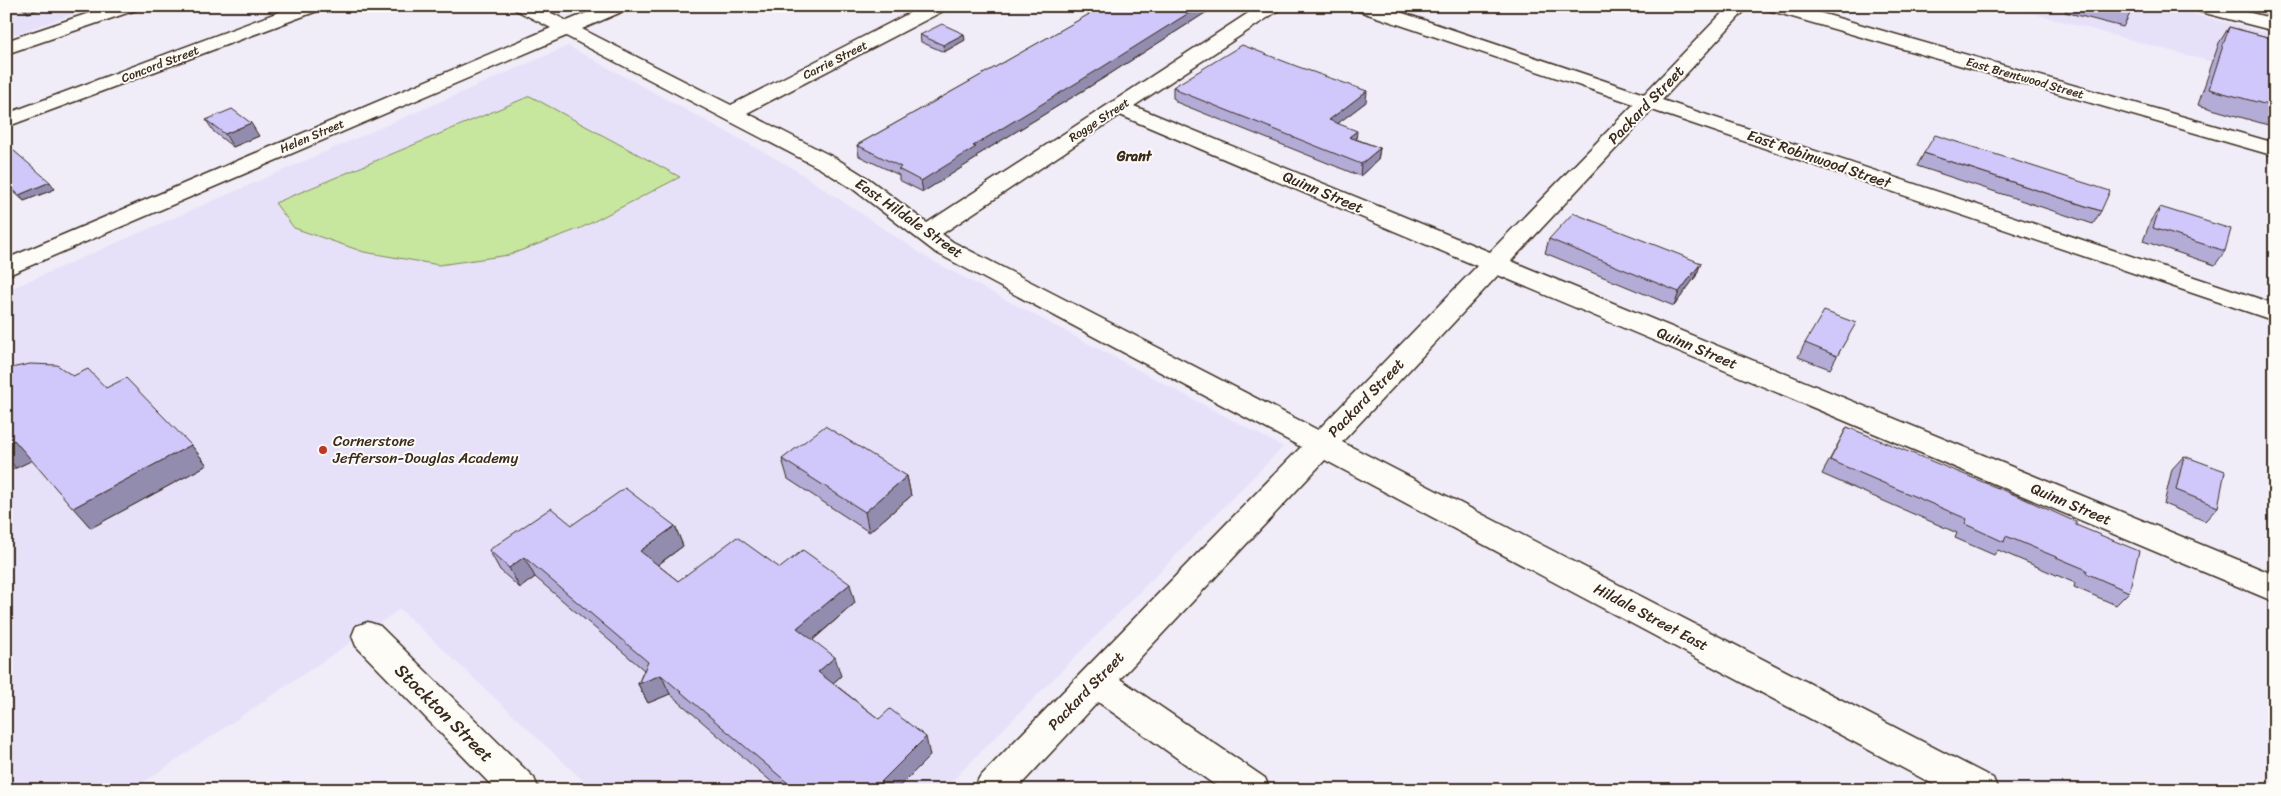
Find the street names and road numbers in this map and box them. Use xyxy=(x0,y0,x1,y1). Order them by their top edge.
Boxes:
street label: Carrie Street xyxy=(799,34,871,86)
street label: Concord Street xyxy=(118,39,202,89)
street label: East Brentwood Street xyxy=(1964,51,2086,105)
street label: Packard Street xyxy=(1601,59,1691,151)
street label: Rogge Street xyxy=(1064,92,1134,148)
street label: Helen Street xyxy=(276,113,348,159)
street label: East Robinwood Street xyxy=(1744,122,1895,196)
street label: Quinn Street xyxy=(1279,163,1368,221)
street label: East Hildale Street xyxy=(850,171,969,265)
street label: Quinn Street xyxy=(1653,319,1742,377)
street label: Packard Street xyxy=(1321,352,1411,444)
street label: Quinn Street xyxy=(2027,475,2116,533)
street label: Hildale Street East xyxy=(1589,576,1713,658)
street label: Packard Street xyxy=(1041,645,1131,737)
street label: Stockton Street xyxy=(387,656,501,770)

